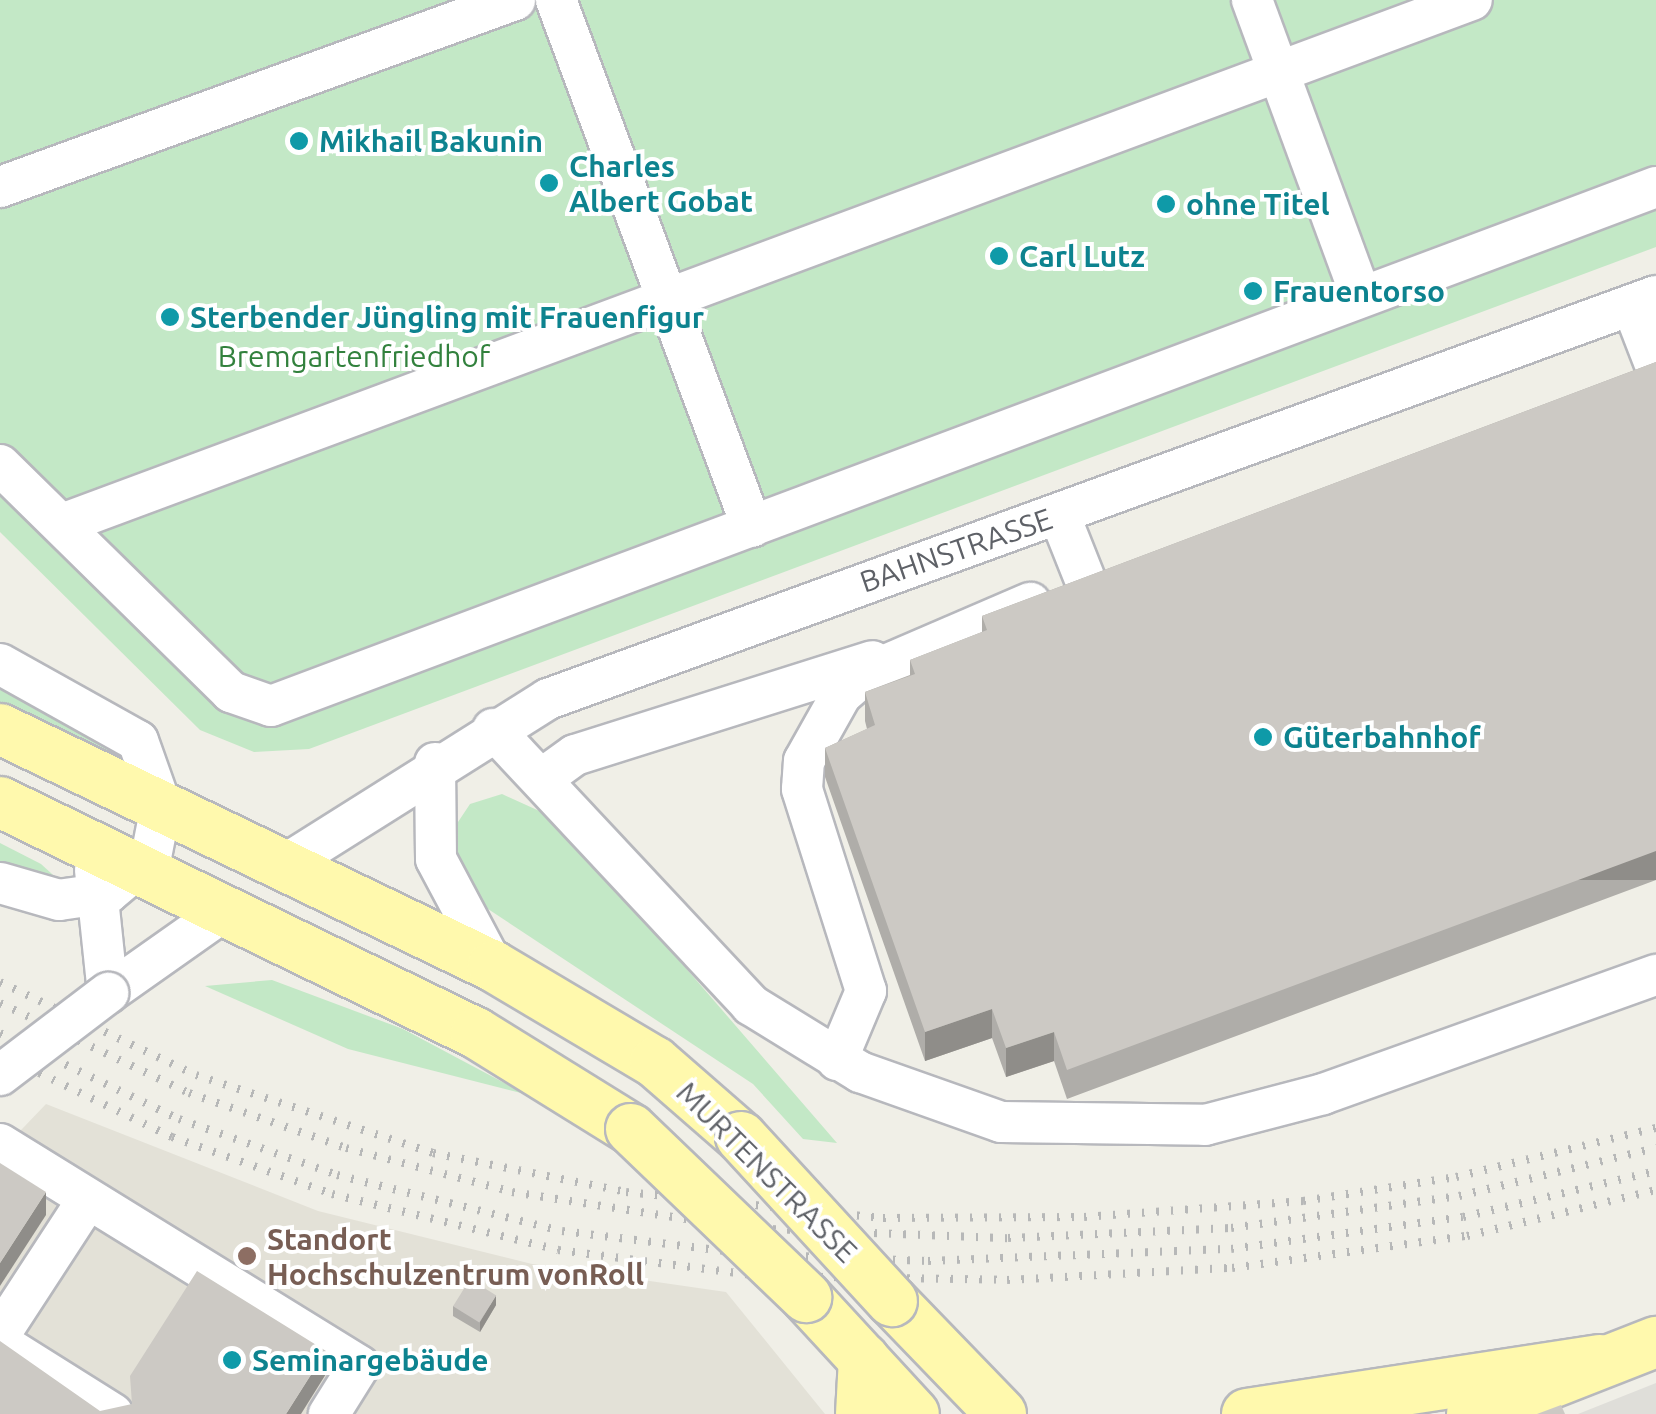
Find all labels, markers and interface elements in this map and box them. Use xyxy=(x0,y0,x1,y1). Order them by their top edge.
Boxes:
place label: Mikhail Bakunin xyxy=(319,123,543,159)
marker: Mikhail Bakunin xyxy=(288,130,310,152)
place label: Charles Albert Gobat xyxy=(569,148,753,218)
marker: Charles Albert Gobat xyxy=(538,172,560,194)
place label: ohne Titel xyxy=(1186,186,1330,222)
marker: ohne Titel xyxy=(1155,193,1177,215)
place label: Carl Lutz xyxy=(1019,238,1145,274)
marker: Carl Lutz xyxy=(988,245,1010,267)
place label: Frauentorso xyxy=(1273,273,1445,309)
marker: Frauentorso xyxy=(1242,280,1264,302)
place label: Sterbender Jüngling mit Frauenfigur xyxy=(190,299,704,335)
marker: Sterbender Jüngling mit Frauenfigur xyxy=(159,306,181,328)
park label: Bremgartenfriedhof xyxy=(218,338,490,374)
street label: BAHNSTRASSE xyxy=(855,500,1057,600)
place label: Güterbahnhof xyxy=(1283,719,1481,755)
marker: Güterbahnhof xyxy=(1252,726,1274,748)
street label: MURTENSTRASSE xyxy=(669,1074,865,1270)
place label: Standort Hochschulzentrum vonRoll xyxy=(267,1221,644,1292)
marker: Standort Hochschulzentrum vonRoll xyxy=(236,1245,258,1267)
place label: Seminargebäude xyxy=(252,1342,488,1378)
marker: Seminargebäude xyxy=(221,1349,243,1371)

